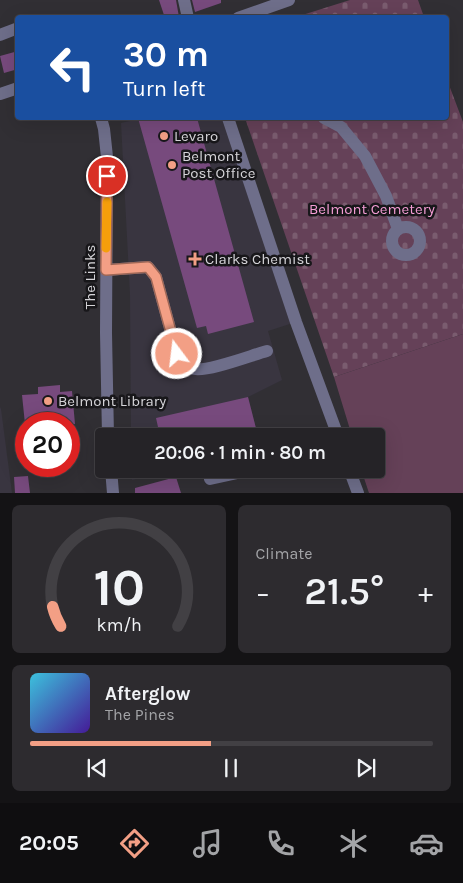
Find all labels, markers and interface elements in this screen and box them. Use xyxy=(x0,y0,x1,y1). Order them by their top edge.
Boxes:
text: 30 m xyxy=(123,34,209,75)
icon: left xyxy=(40,35,105,100)
text: Turn left xyxy=(123,76,206,102)
place label: Levaro xyxy=(174,127,218,145)
marker: Levaro xyxy=(158,130,170,142)
place label: Belmont Post Office xyxy=(182,147,255,182)
pin xyxy=(86,155,128,197)
marker: Belmont Post Office xyxy=(166,159,178,171)
icon: arrive xyxy=(93,162,121,190)
park label: Belmont Cemetery xyxy=(309,200,435,218)
street label: The Links xyxy=(81,245,99,309)
place label: Clarks Chemist xyxy=(205,250,310,268)
marker: Clarks Chemist xyxy=(189,253,201,265)
position arrow xyxy=(150,327,202,379)
place label: Belmont Library xyxy=(58,392,166,410)
marker: Belmont Library xyxy=(42,395,54,407)
speed limit sign: 20 xyxy=(15,412,80,477)
text: 20:06 · 1 min · 80 m xyxy=(154,442,326,464)
text: Climate xyxy=(256,544,313,563)
text: 10 xyxy=(93,557,144,618)
text: 21.5° xyxy=(304,569,384,614)
text: − xyxy=(256,576,270,609)
text: + xyxy=(418,576,433,609)
text: km/h xyxy=(96,615,141,636)
text: Afterglow xyxy=(105,683,191,705)
text: The Pines xyxy=(105,705,175,724)
icon: previous xyxy=(83,754,111,782)
icon: pause xyxy=(217,754,245,782)
icon: next xyxy=(352,754,380,782)
icon: directions xyxy=(117,826,152,861)
icon: music xyxy=(190,826,225,861)
icon: phone xyxy=(263,826,298,861)
icon: climate xyxy=(336,826,371,861)
icon: car xyxy=(409,826,444,861)
text: 20:05 xyxy=(19,830,79,856)

